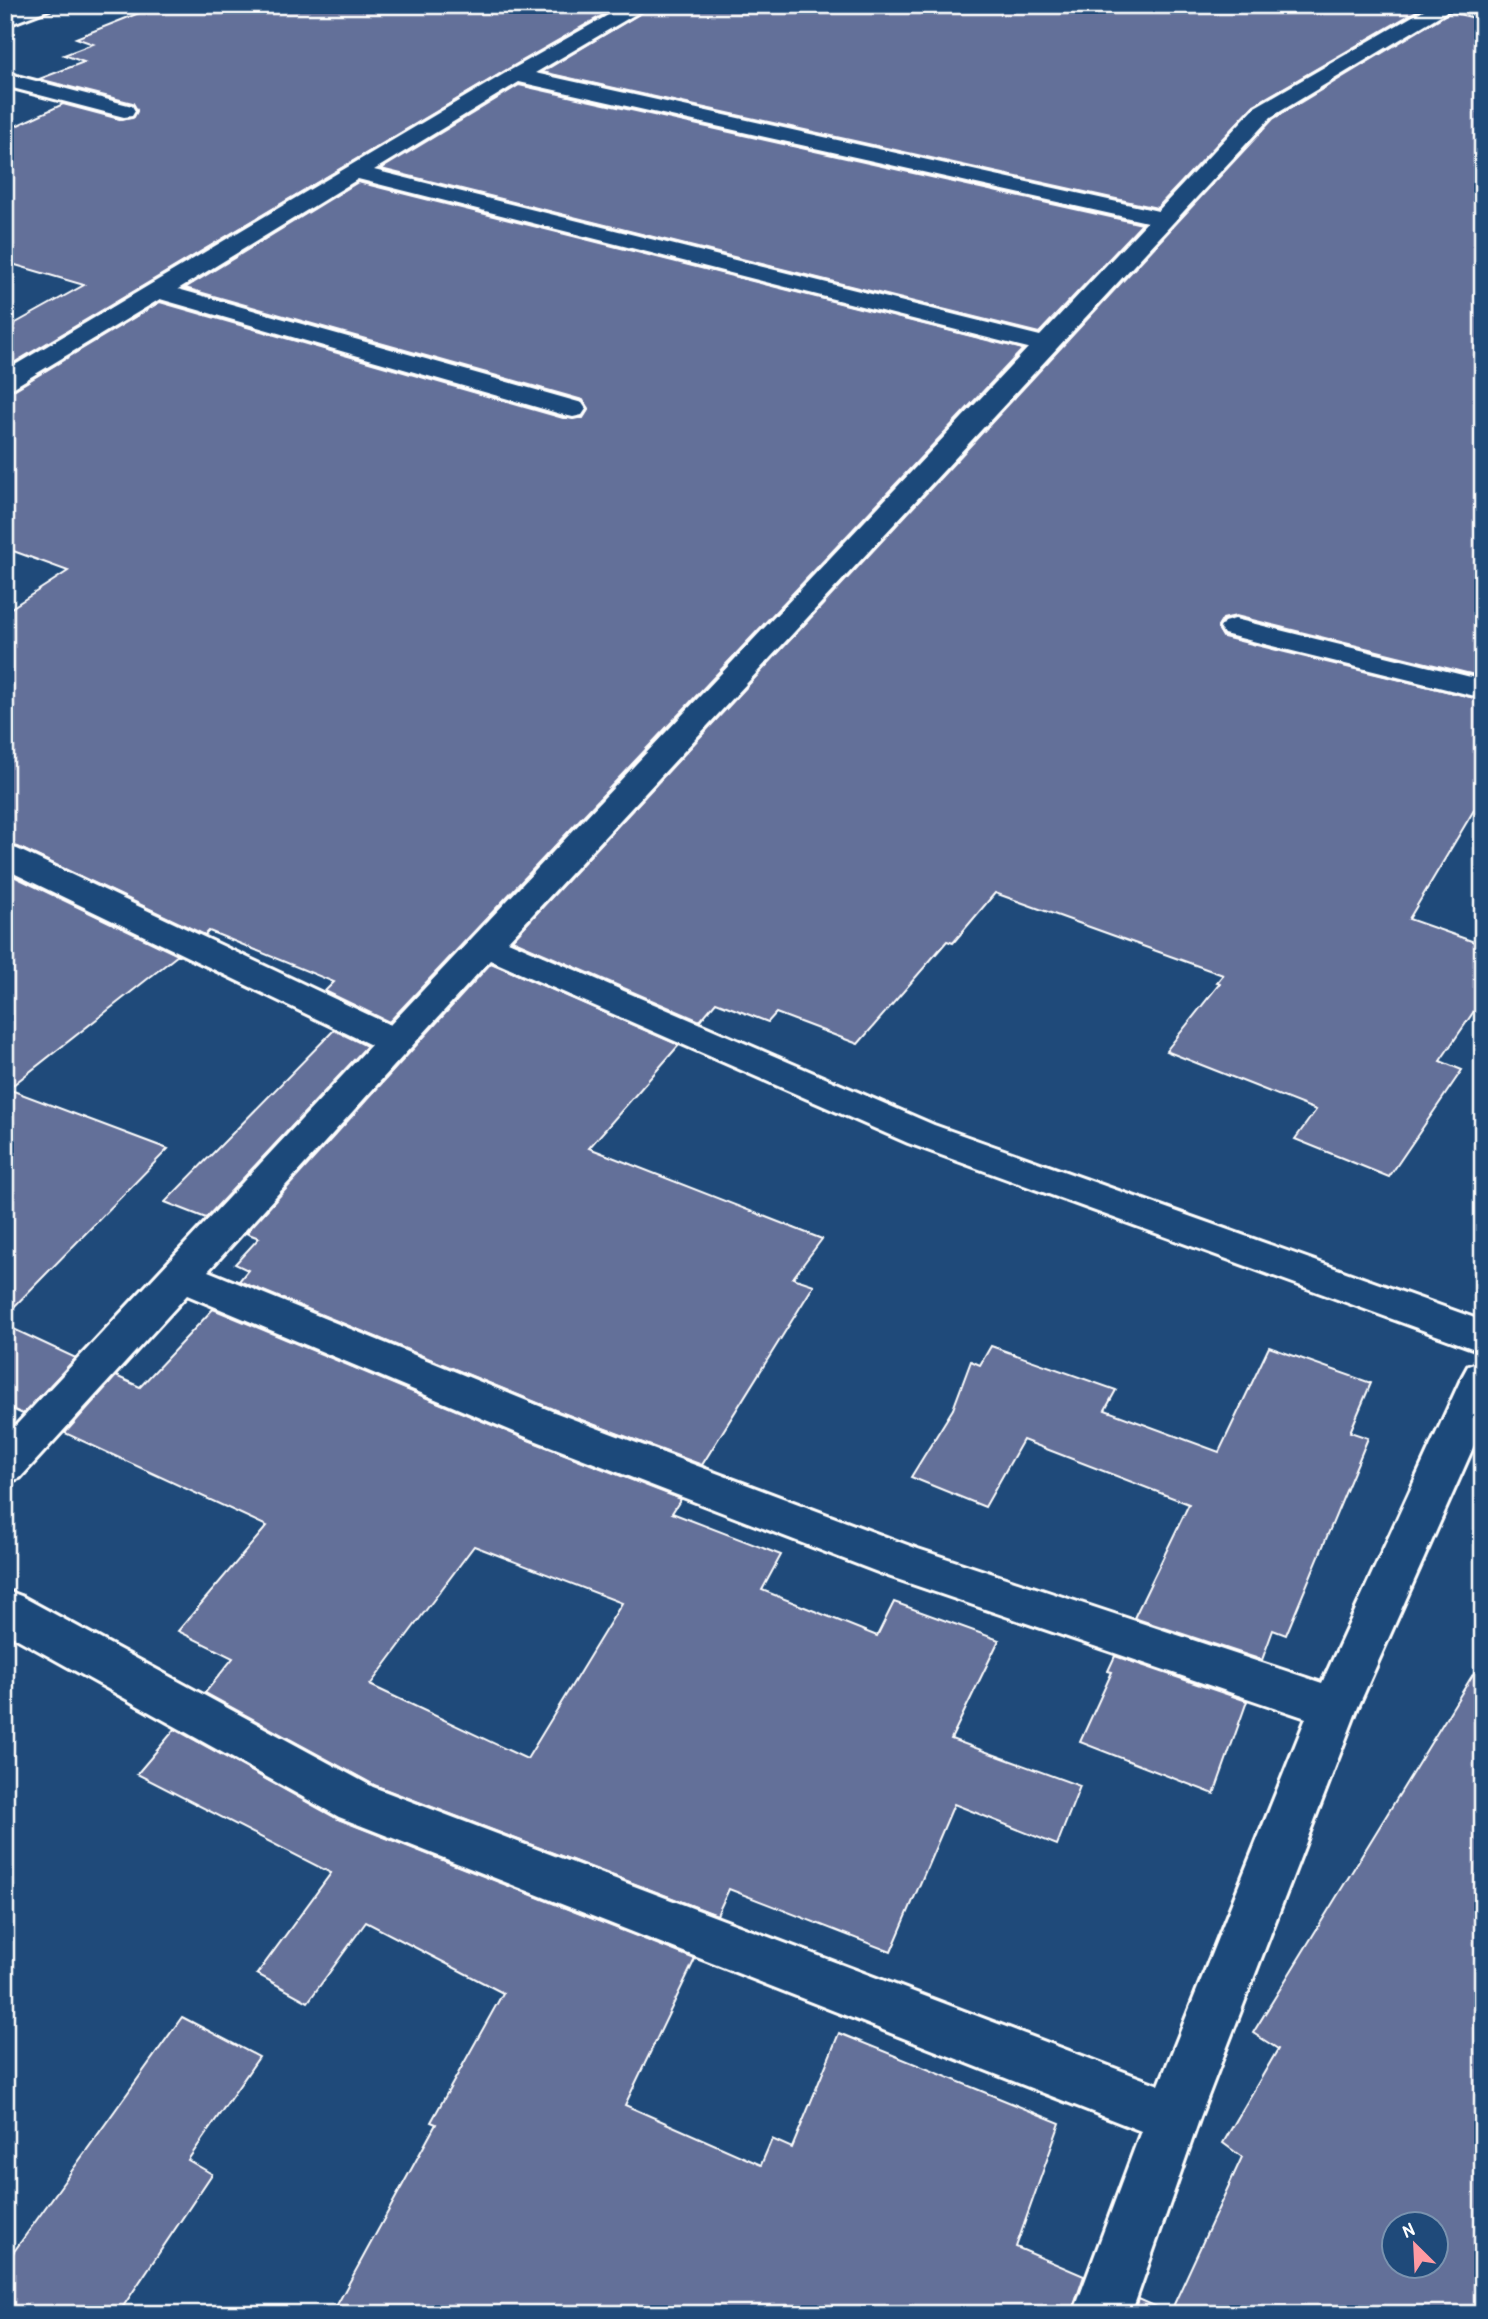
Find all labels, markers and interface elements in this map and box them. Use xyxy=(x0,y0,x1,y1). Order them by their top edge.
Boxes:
north arrow xyxy=(1380,2210,1450,2280)
text: N xyxy=(1398,2216,1418,2243)

